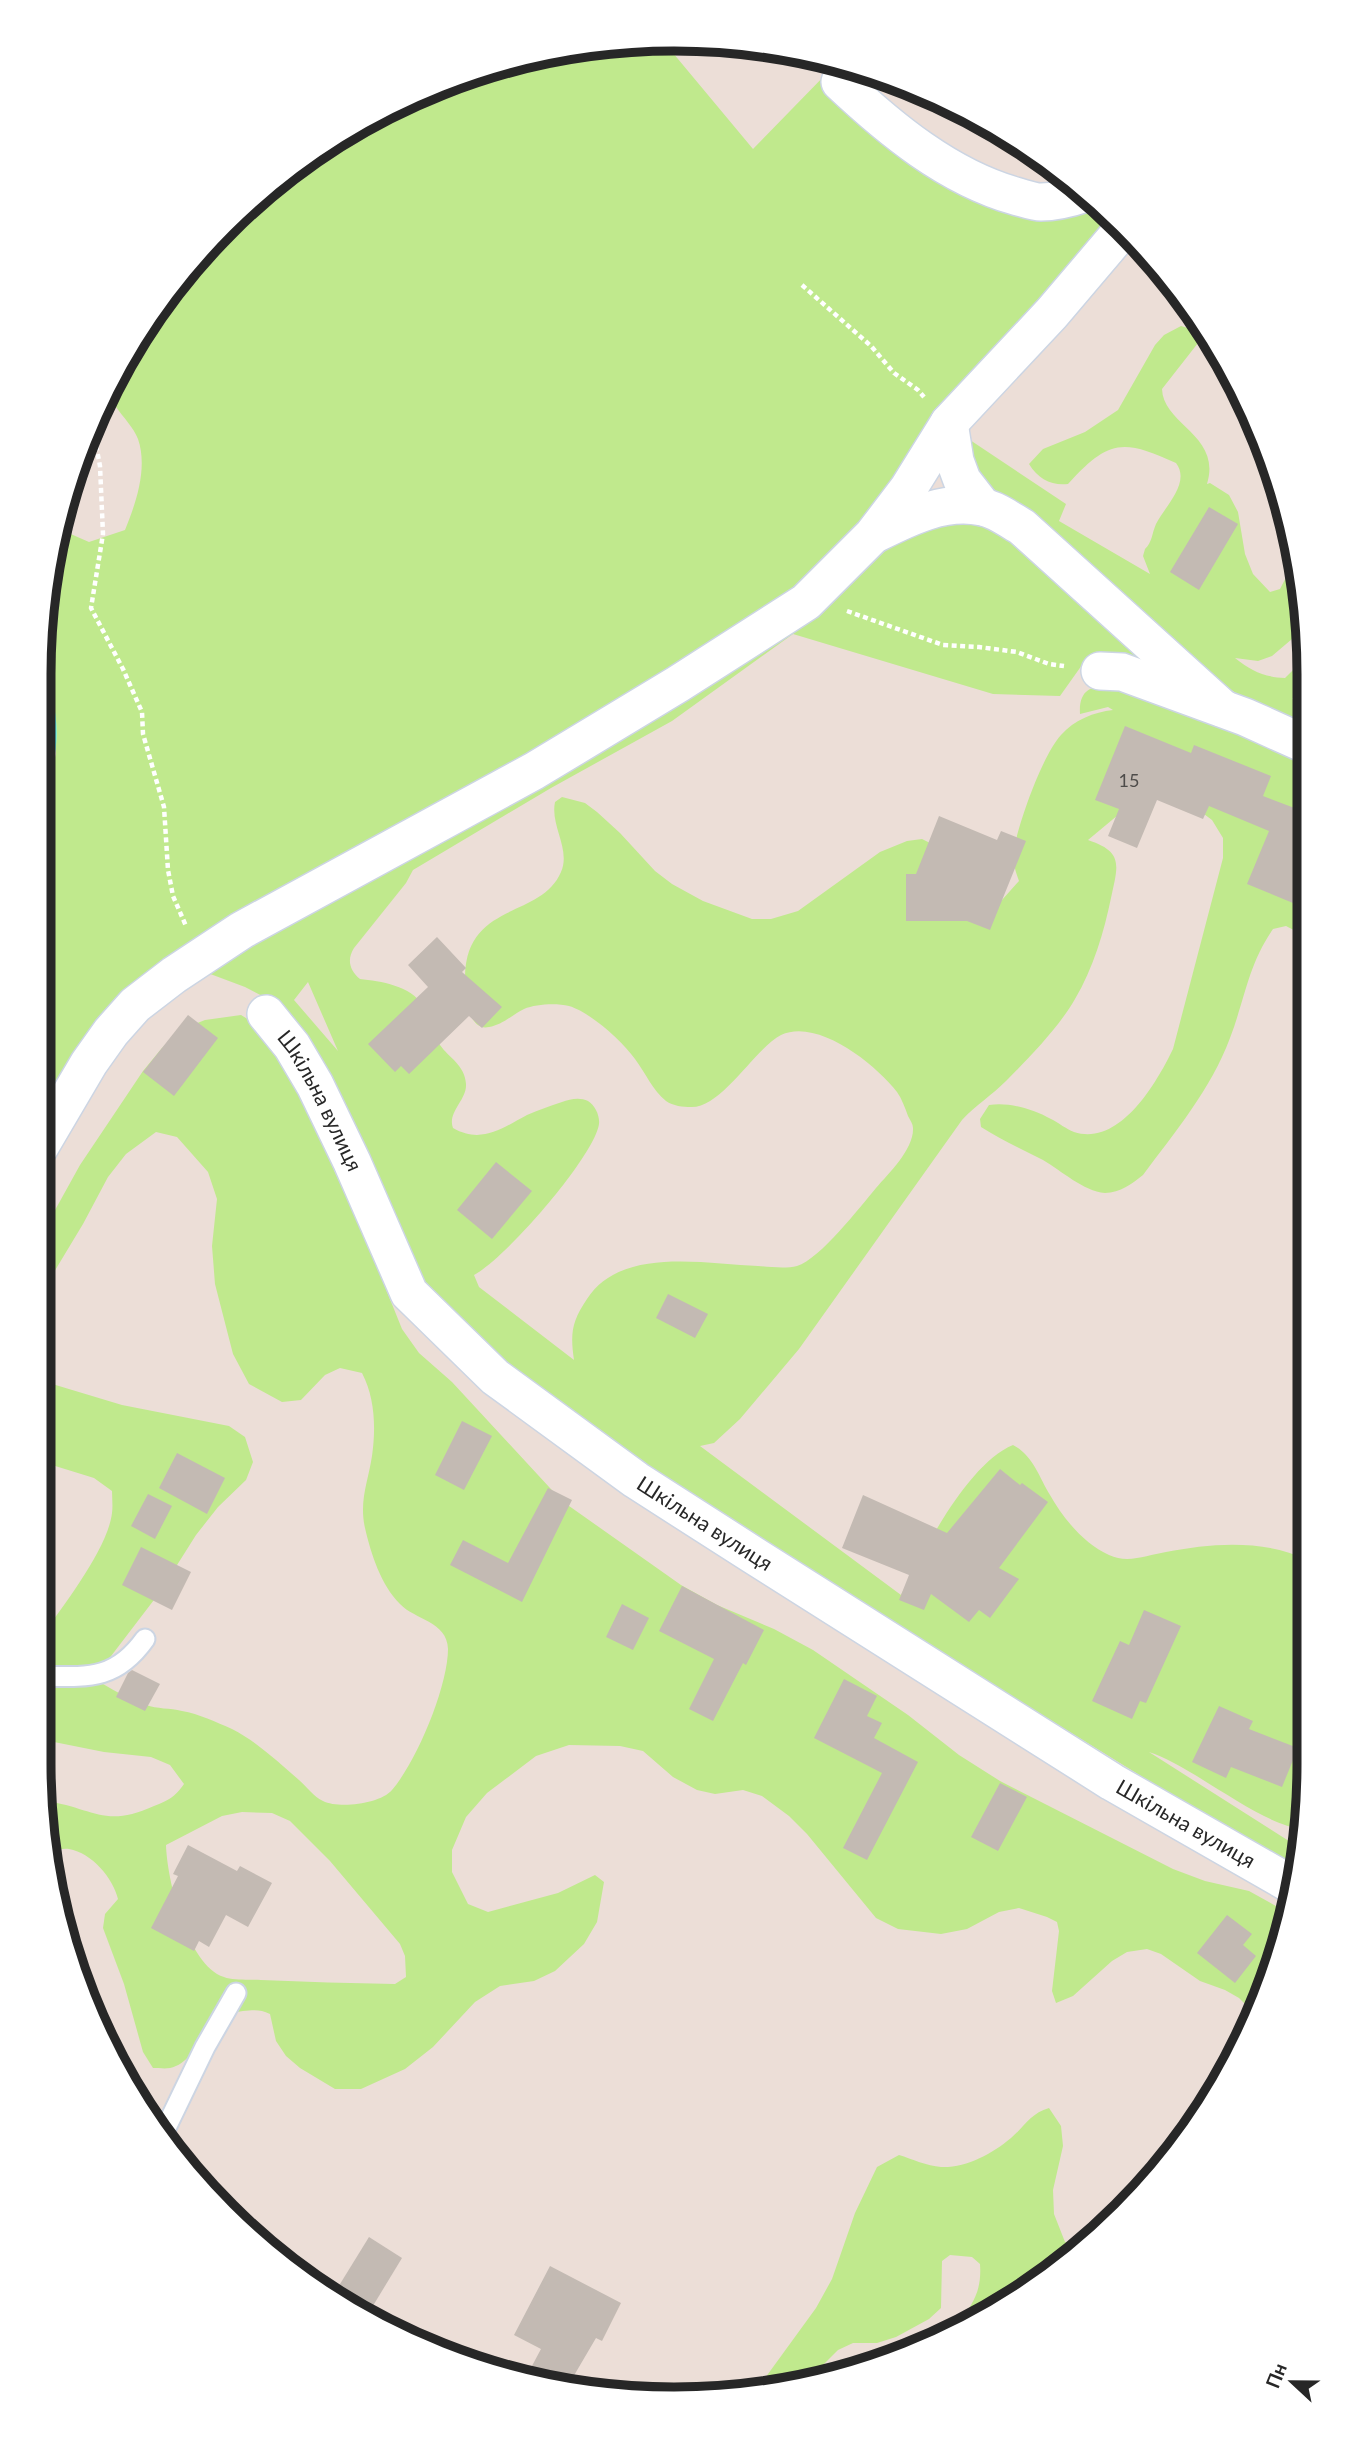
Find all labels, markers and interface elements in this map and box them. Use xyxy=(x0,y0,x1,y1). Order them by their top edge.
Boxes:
house number: 15 xyxy=(1119,769,1139,791)
street label: Шкільна вулиця xyxy=(273,1025,368,1175)
street label: Шкільна вулиця xyxy=(633,1470,778,1575)
street label: Шкільна вулиця xyxy=(1112,1773,1260,1872)
north arrow xyxy=(1257,2347,1327,2417)
text: Пн xyxy=(1260,2360,1291,2391)

